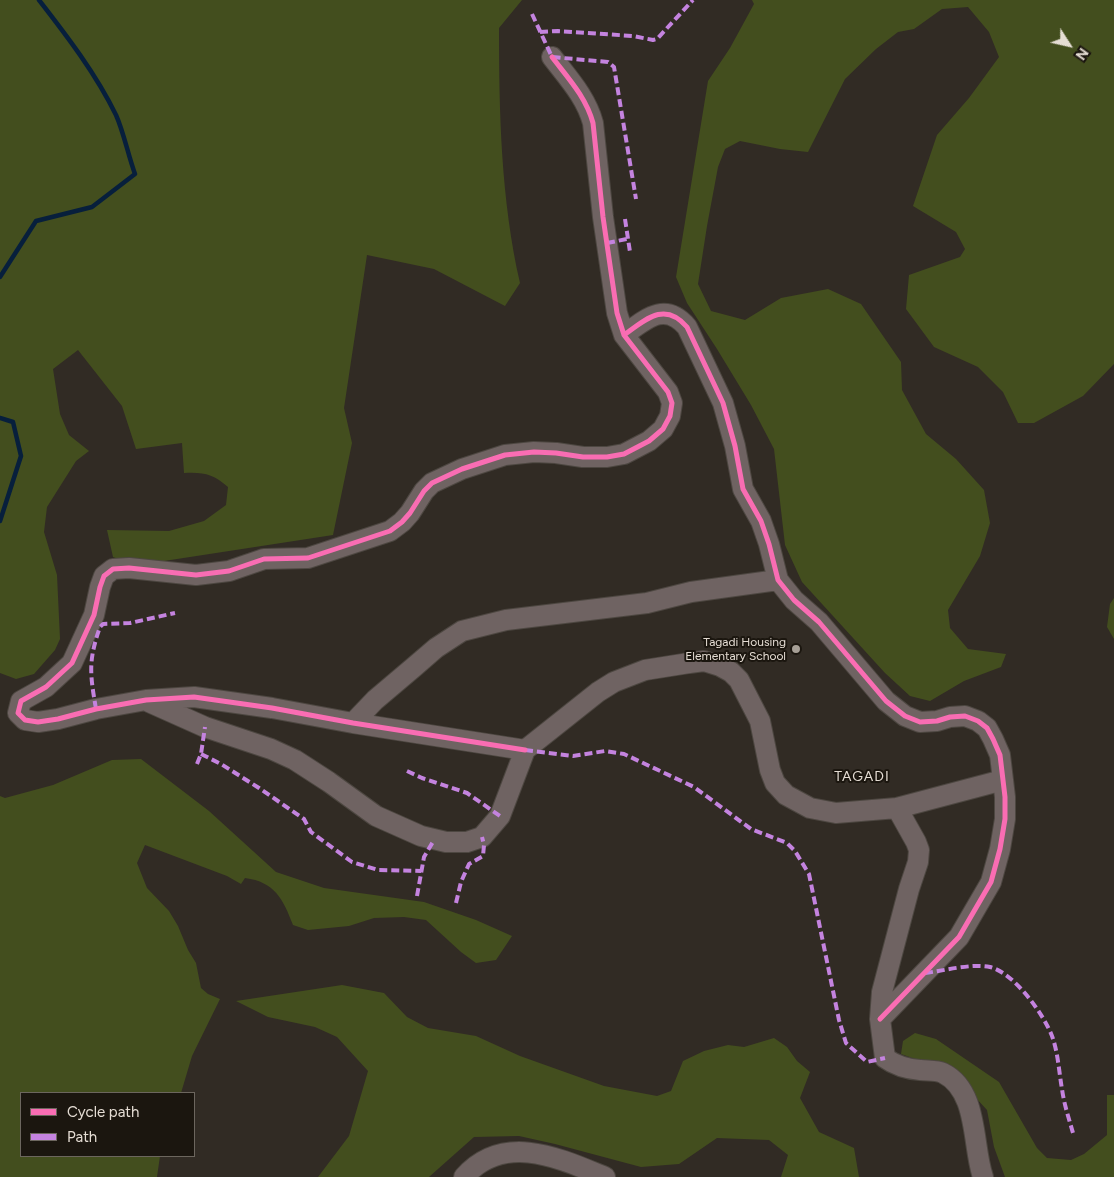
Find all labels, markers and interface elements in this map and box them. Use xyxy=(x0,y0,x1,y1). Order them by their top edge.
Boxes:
north arrow xyxy=(1044,20,1094,70)
text: N xyxy=(1072,45,1092,63)
place label: Tagadi Housing Elementary School xyxy=(685,635,786,663)
marker: Tagadi Housing Elementary School xyxy=(790,643,802,655)
district label: TAGADI xyxy=(834,769,890,785)
legend xyxy=(20,1092,195,1157)
text: Cycle path xyxy=(67,1103,139,1121)
text: Path xyxy=(67,1128,97,1146)

